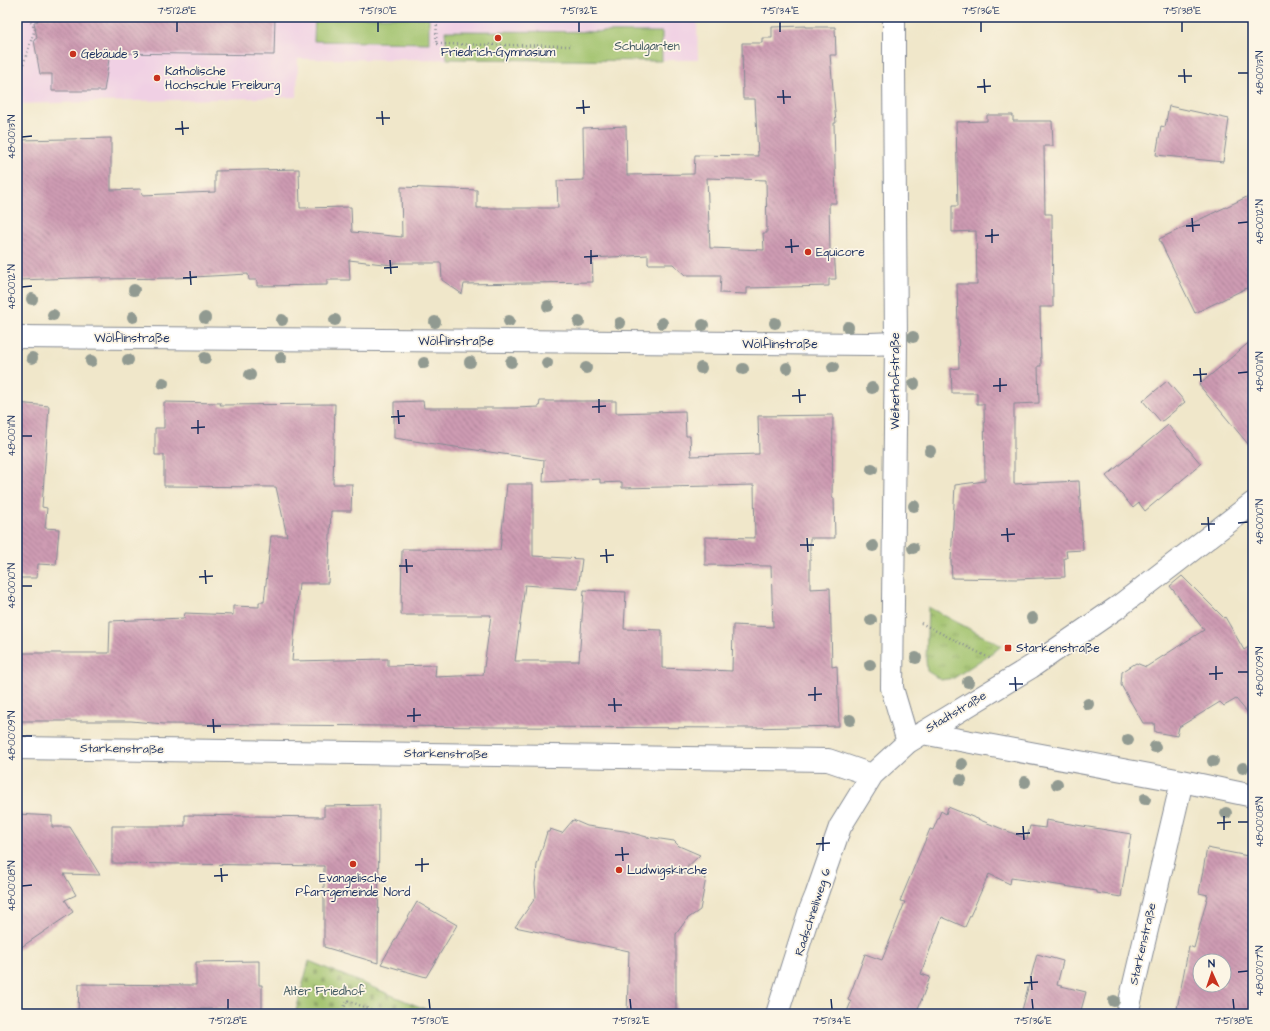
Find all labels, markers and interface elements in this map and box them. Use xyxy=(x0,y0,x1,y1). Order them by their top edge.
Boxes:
text: 7°51'28"E xyxy=(158,4,196,18)
text: 7°51'30"E xyxy=(359,4,397,18)
text: 7°51'32"E xyxy=(560,4,598,18)
text: 7°51'34"E xyxy=(761,4,799,18)
text: 7°51'36"E xyxy=(962,4,1000,18)
text: 7°51'38"E xyxy=(1163,4,1201,18)
marker: Friedrich-Gymnasium xyxy=(493,33,503,43)
park label: Schulgarten xyxy=(614,38,680,56)
place label: Friedrich-Gymnasium xyxy=(441,44,556,62)
place label: Gebäude 3 xyxy=(81,46,138,63)
marker: Gebäude 3 xyxy=(68,49,78,59)
text: 48°00'13"N xyxy=(1253,51,1267,95)
place label: Katholische Hochschule Freiburg xyxy=(165,63,280,95)
marker: Katholische Hochschule Freiburg xyxy=(152,73,162,83)
text: 48°00'13"N xyxy=(5,115,19,159)
text: 48°00'12"N xyxy=(1253,199,1267,245)
place label: Equicore xyxy=(816,244,865,261)
marker: Equicore xyxy=(803,247,813,257)
text: 48°00'12"N xyxy=(5,264,19,310)
street label: Wölflinstraße xyxy=(94,330,170,347)
street label: Weiherhofstraße xyxy=(887,332,904,430)
street label: Wölflinstraße xyxy=(418,333,494,350)
street label: Wölflinstraße xyxy=(742,336,818,353)
text: 48°00'11"N xyxy=(1253,352,1267,392)
text: 48°00'11"N xyxy=(5,416,19,456)
text: 48°00'10"N xyxy=(1253,499,1267,545)
text: 48°00'10"N xyxy=(5,563,19,609)
place label: Starkenstraße xyxy=(1016,640,1100,657)
marker: Starkenstraße xyxy=(1003,643,1013,653)
text: 48°00'09"N xyxy=(1253,647,1267,697)
street label: Stadtstraße xyxy=(922,687,990,737)
text: 48°00'09"N xyxy=(5,711,19,761)
street label: Starkenstraße xyxy=(80,740,165,758)
street label: Starkenstraße xyxy=(404,745,489,763)
text: 48°00'08"N xyxy=(1253,796,1267,848)
marker: Evangelische Pfarrgemeinde Nord xyxy=(348,859,358,869)
text: 48°00'08"N xyxy=(5,860,19,912)
place label: Ludwigskirche xyxy=(627,862,708,880)
marker: Ludwigskirche xyxy=(614,865,624,875)
street label: Radschnellweg 6 xyxy=(791,865,836,958)
place label: Evangelische Pfarrgemeinde Nord xyxy=(296,870,410,902)
street label: Starkenstraße xyxy=(1125,901,1161,987)
text: 48°00'07"N xyxy=(1253,946,1267,996)
north arrow xyxy=(1192,953,1232,993)
text: N xyxy=(1208,956,1215,971)
park label: Alter Friedhof xyxy=(283,983,366,1000)
text: 7°51'28"E xyxy=(209,1014,247,1028)
text: 7°51'30"E xyxy=(411,1014,449,1028)
text: 7°51'32"E xyxy=(612,1014,650,1028)
text: 7°51'34"E xyxy=(813,1014,851,1028)
text: 7°51'36"E xyxy=(1014,1014,1052,1028)
text: 7°51'38"E xyxy=(1215,1014,1253,1028)

